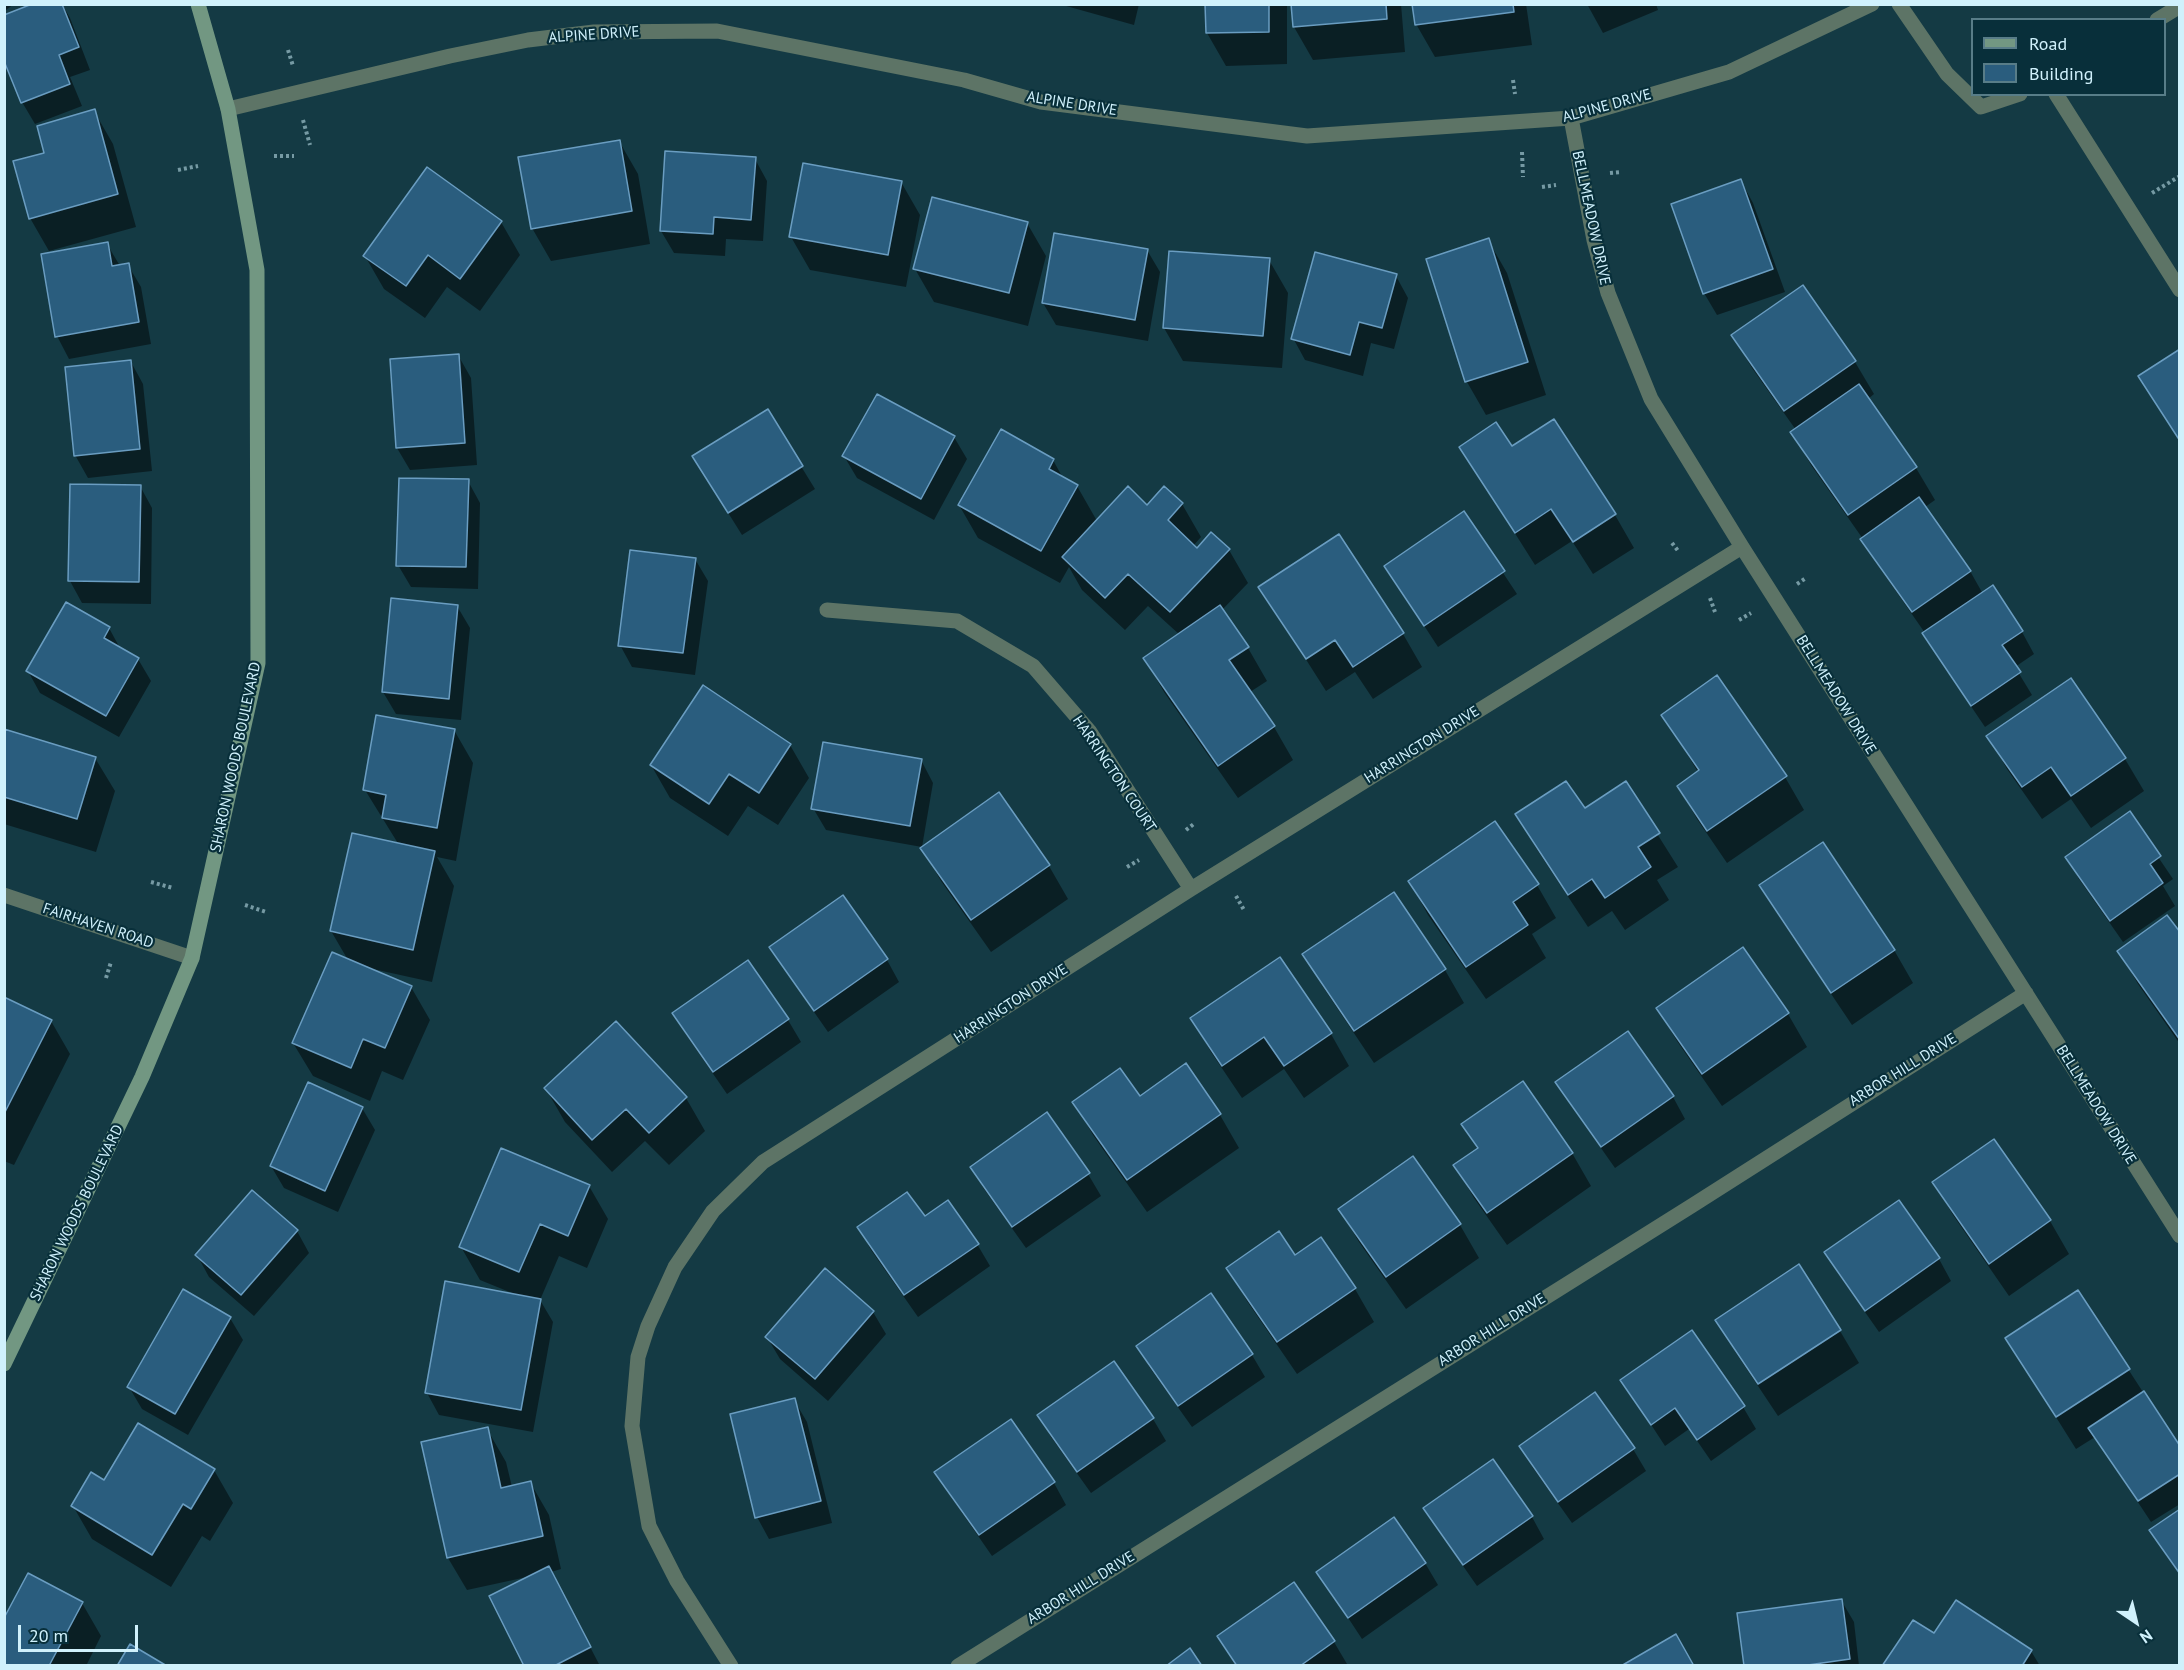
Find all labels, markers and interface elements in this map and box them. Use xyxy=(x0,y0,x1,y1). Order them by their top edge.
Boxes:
legend xyxy=(1971,18,2166,96)
street label: ALPINE DRIVE xyxy=(548,23,640,47)
text: Road xyxy=(2029,32,2067,55)
text: Building xyxy=(2029,62,2093,85)
street label: ALPINE DRIVE xyxy=(1561,86,1653,126)
street label: ALPINE DRIVE xyxy=(1026,88,1118,120)
street label: BELLMEADOW DRIVE xyxy=(1568,149,1614,287)
street label: BELLMEADOW DRIVE xyxy=(1792,632,1880,758)
street label: SHARON WOODS BOULEVARD xyxy=(207,660,265,854)
street label: HARRINGTON DRIVE xyxy=(1361,702,1483,788)
street label: HARRINGTON COURT xyxy=(1068,712,1160,836)
street label: FAIRHAVEN ROAD xyxy=(40,900,156,952)
street label: HARRINGTON DRIVE xyxy=(951,961,1071,1047)
street label: ARBOR HILL DRIVE xyxy=(1846,1030,1960,1110)
street label: BELLMEADOW DRIVE xyxy=(2052,1042,2140,1168)
street label: SHARON WOODS BOULEVARD xyxy=(26,1122,128,1304)
street label: ARBOR HILL DRIVE xyxy=(1435,1290,1549,1370)
street label: ARBOR HILL DRIVE xyxy=(1024,1548,1138,1628)
north arrow xyxy=(2106,1592,2166,1652)
scale bar xyxy=(21,1613,141,1651)
text: 20 m xyxy=(29,1624,68,1647)
text: N xyxy=(2136,1626,2156,1648)

